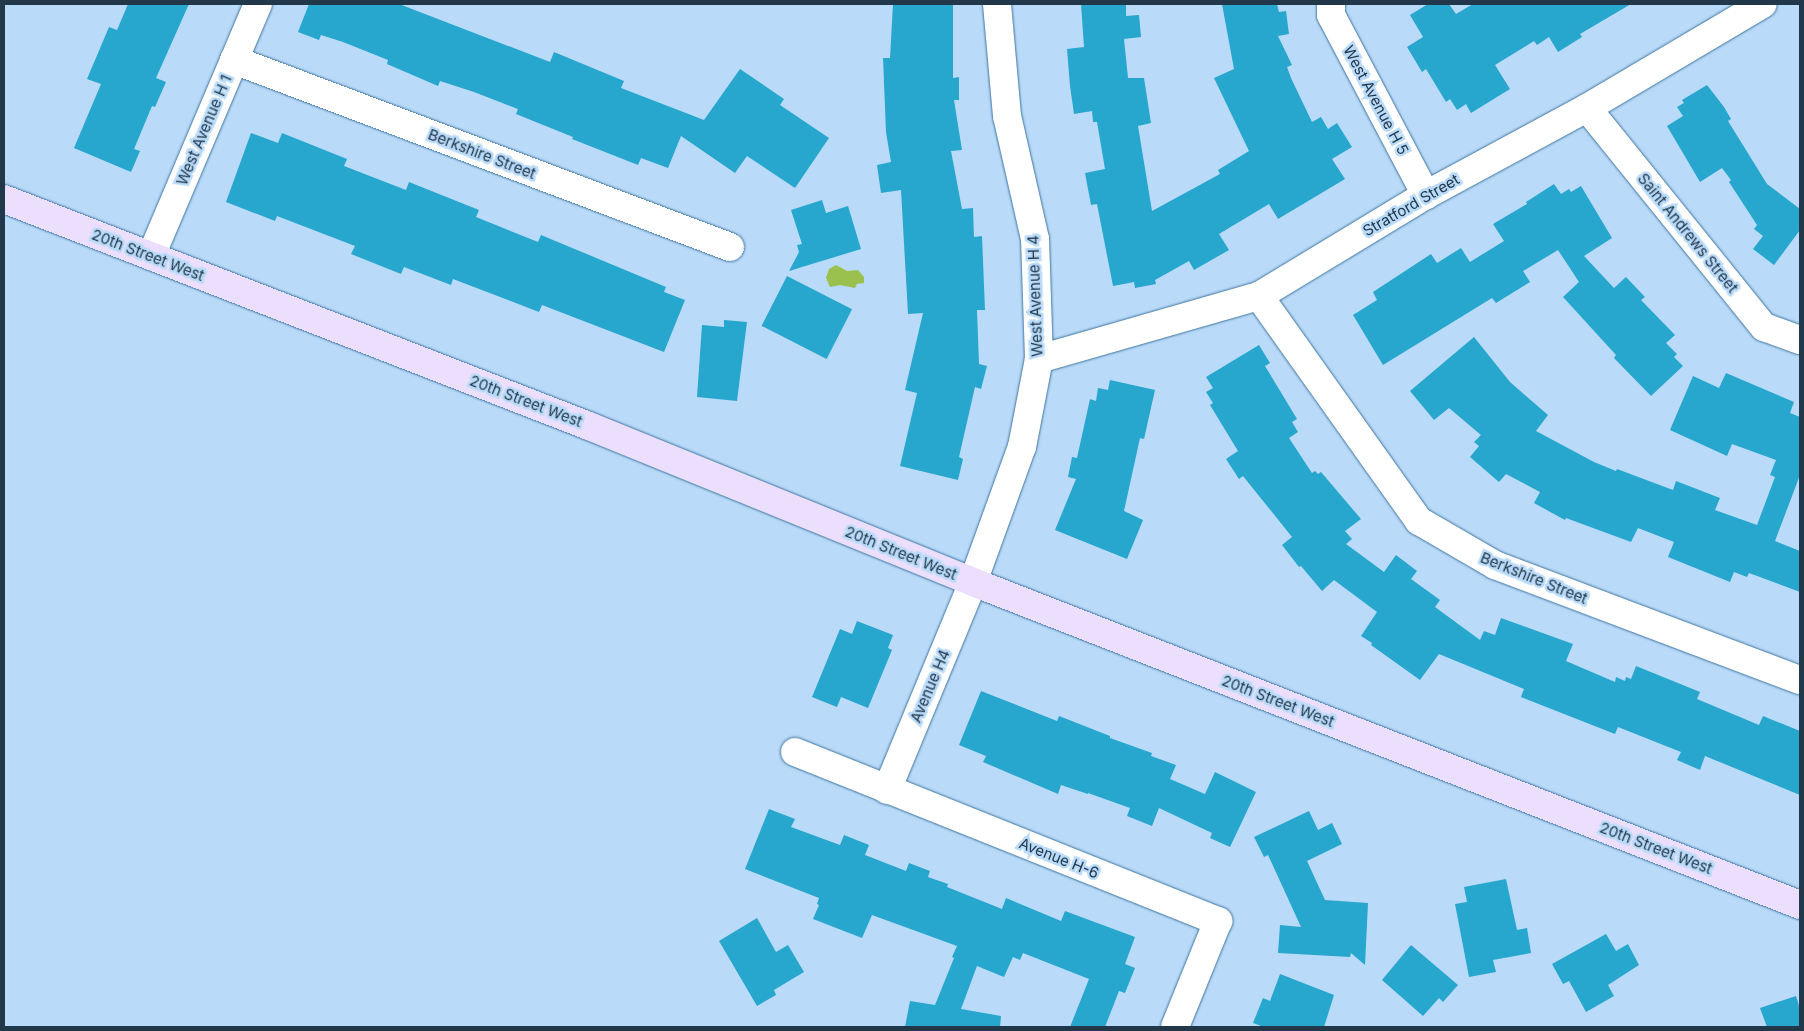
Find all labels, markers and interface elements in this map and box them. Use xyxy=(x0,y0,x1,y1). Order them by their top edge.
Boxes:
street label: West Avenue H 5 xyxy=(1340,42,1412,158)
street label: West Avenue H 1 xyxy=(173,72,235,188)
street label: Berkshire Street xyxy=(426,125,538,183)
street label: Stratford Street xyxy=(1360,170,1462,240)
street label: Saint Andrews Street xyxy=(1634,170,1742,296)
street label: 20th Street West xyxy=(89,225,207,285)
street label: West Avenue H 4 xyxy=(1024,235,1046,357)
street label: 20th Street West xyxy=(467,371,585,431)
street label: 20th Street West xyxy=(842,522,960,584)
street label: Berkshire Street xyxy=(1478,548,1590,608)
street label: Avenue H4 xyxy=(907,647,953,725)
street label: 20th Street West xyxy=(1219,671,1337,731)
street label: 20th Street West xyxy=(1597,818,1715,878)
street label: Avenue H-6 xyxy=(1017,834,1101,882)

